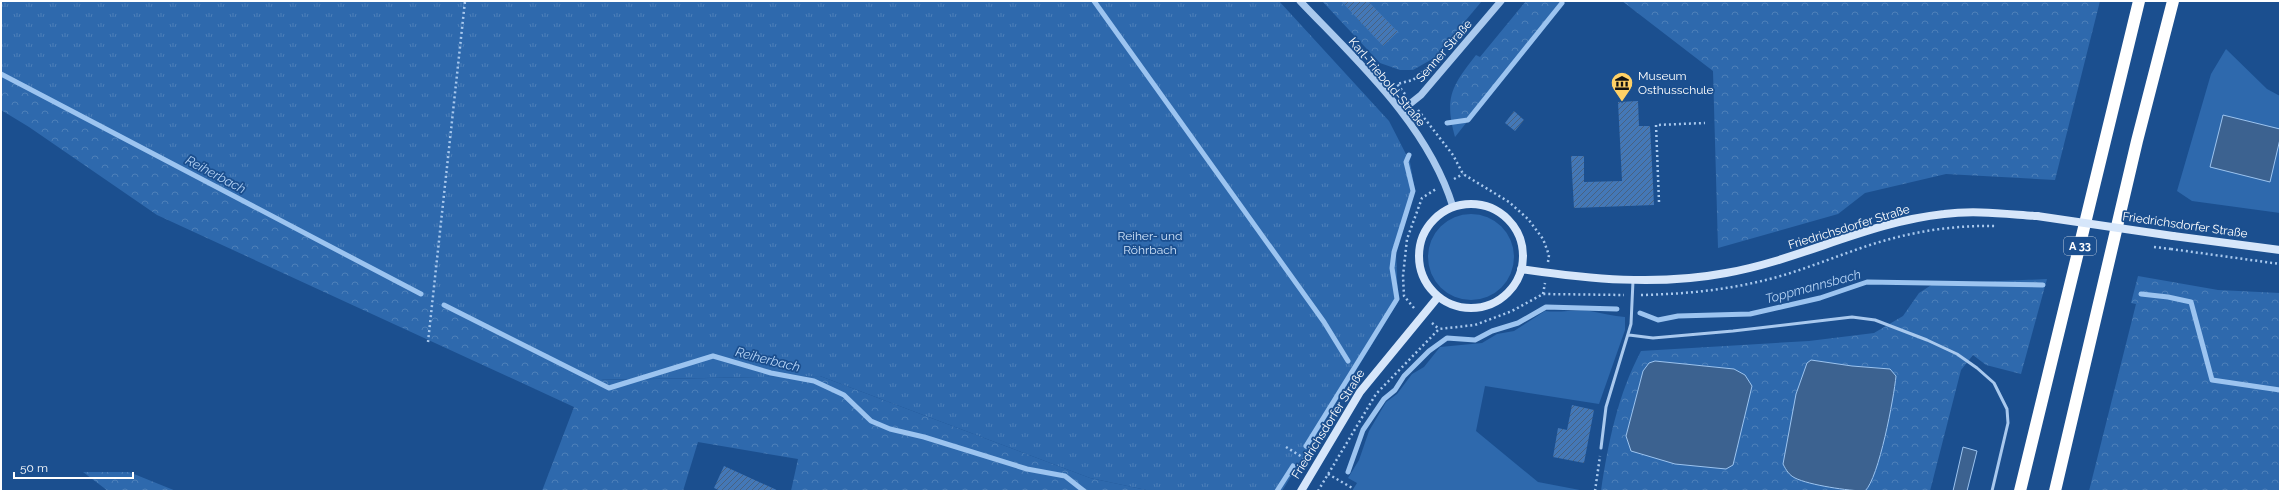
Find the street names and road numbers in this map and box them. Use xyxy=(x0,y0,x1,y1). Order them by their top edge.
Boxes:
street label: Senner Straße xyxy=(1413,17,1475,85)
street label: Karl-Triebold-Straße xyxy=(1346,35,1428,129)
street label: Friedrichsdorfer Straße xyxy=(1787,202,1911,252)
street label: Friedrichsdorfer Straße xyxy=(2121,209,2249,241)
road number: A 33 xyxy=(2064,237,2096,255)
street label: Friedrichsdorfer Straße xyxy=(1289,367,1367,481)

